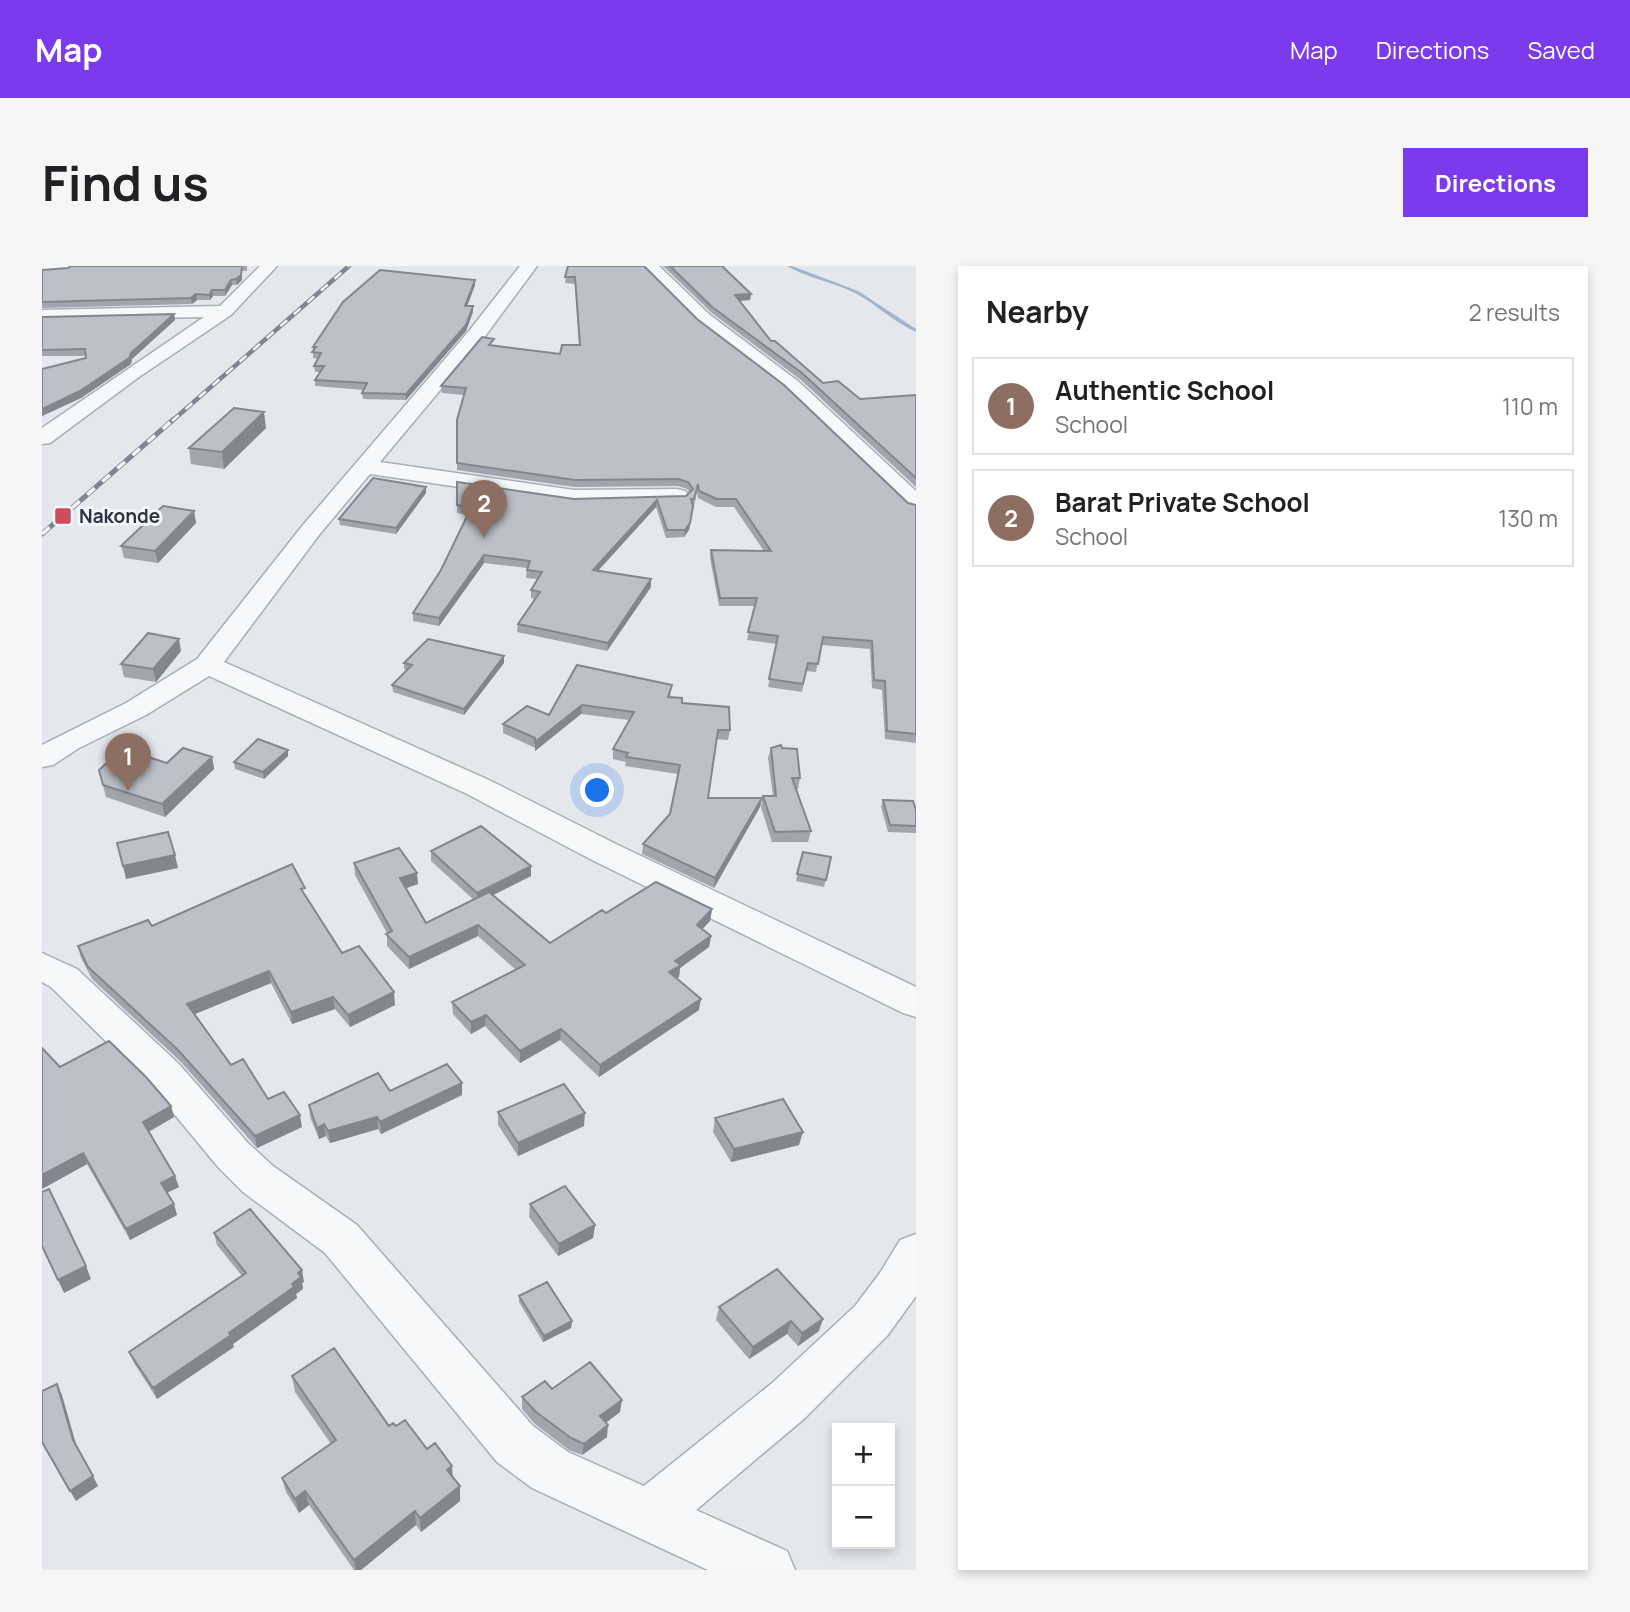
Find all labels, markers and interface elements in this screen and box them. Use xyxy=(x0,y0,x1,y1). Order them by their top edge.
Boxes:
text: Map xyxy=(35,27,103,72)
text: Map xyxy=(1290,33,1338,66)
text: Directions xyxy=(1376,33,1489,66)
text: Saved xyxy=(1527,33,1595,66)
button: Directions xyxy=(1403,148,1588,217)
text: Find us xyxy=(42,149,209,216)
text: Nearby xyxy=(986,291,1089,332)
text: 2 results xyxy=(1468,296,1560,328)
text: Authentic School xyxy=(1055,372,1274,408)
text: 1 xyxy=(1006,390,1016,422)
text: 110 m xyxy=(1502,390,1558,422)
text: School xyxy=(1055,408,1128,440)
pin: 2 xyxy=(461,480,507,538)
text: Barat Private School xyxy=(1055,484,1310,520)
text: 2 xyxy=(1004,502,1018,534)
text: 130 m xyxy=(1498,502,1558,534)
place label: Nakonde xyxy=(79,503,160,529)
marker: Nakonde xyxy=(53,506,73,526)
text: School xyxy=(1055,520,1128,552)
pin: 1 xyxy=(105,733,151,791)
your location xyxy=(580,773,614,807)
map controls xyxy=(832,1423,895,1549)
button: + xyxy=(832,1423,895,1486)
button: − xyxy=(832,1486,895,1549)

